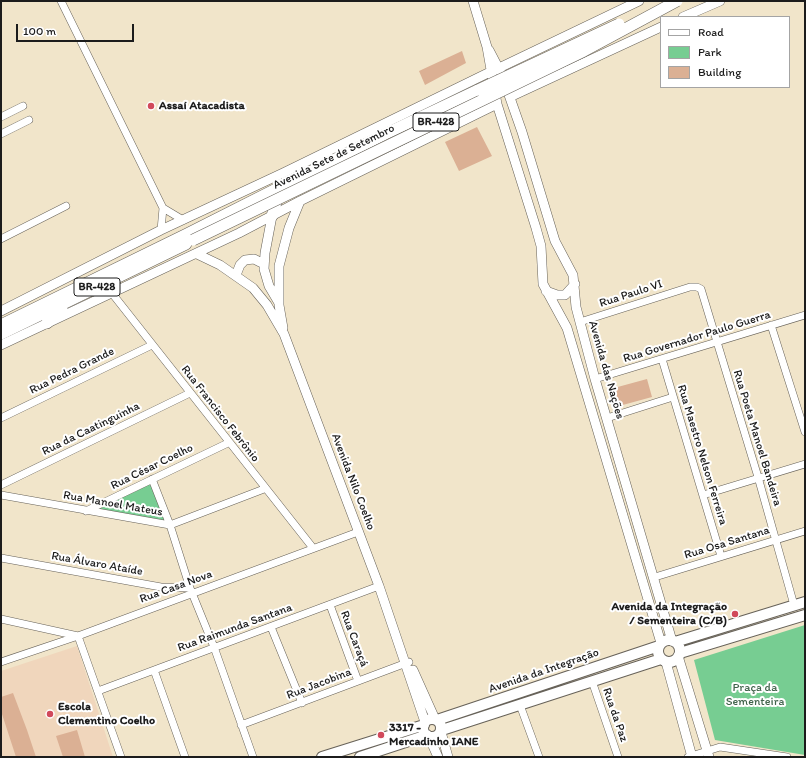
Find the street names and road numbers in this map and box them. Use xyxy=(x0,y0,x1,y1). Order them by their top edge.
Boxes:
road number: BR-428 xyxy=(413,113,459,131)
street label: Avenida Sete de Setembro xyxy=(271,121,397,193)
street label: Rua Paulo VI xyxy=(598,277,664,311)
road number: BR-428 xyxy=(74,278,120,296)
street label: Rua Governador Paulo Guerra xyxy=(622,308,772,366)
street label: Avenida das Nações xyxy=(585,319,627,421)
street label: Rua Pedra Grande xyxy=(27,344,117,398)
street label: Rua Francisco Febrônio xyxy=(178,363,262,465)
street label: Rua Poeta Manoel Bandeira xyxy=(729,368,785,508)
street label: Rua Maestro Nelson Ferreira xyxy=(674,383,730,527)
street label: Rua da Caatinguinha xyxy=(40,399,142,459)
street label: Avenida Nilo Coelho xyxy=(328,432,378,532)
street label: Rua César Coelho xyxy=(108,441,196,493)
street label: Rua Manoel Mateus xyxy=(62,488,164,520)
street label: Rua Osa Santana xyxy=(682,523,772,563)
street label: Rua Álvaro Ataíde xyxy=(50,549,144,579)
street label: Rua Casa Nova xyxy=(138,567,214,607)
street label: Rua Raimunda Santana xyxy=(176,601,294,655)
street label: Rua Caraçá xyxy=(337,609,371,669)
street label: Avenida da Integração xyxy=(487,645,601,697)
street label: Rua Jacobina xyxy=(284,665,354,703)
street label: Rua da Paz xyxy=(599,686,631,744)

